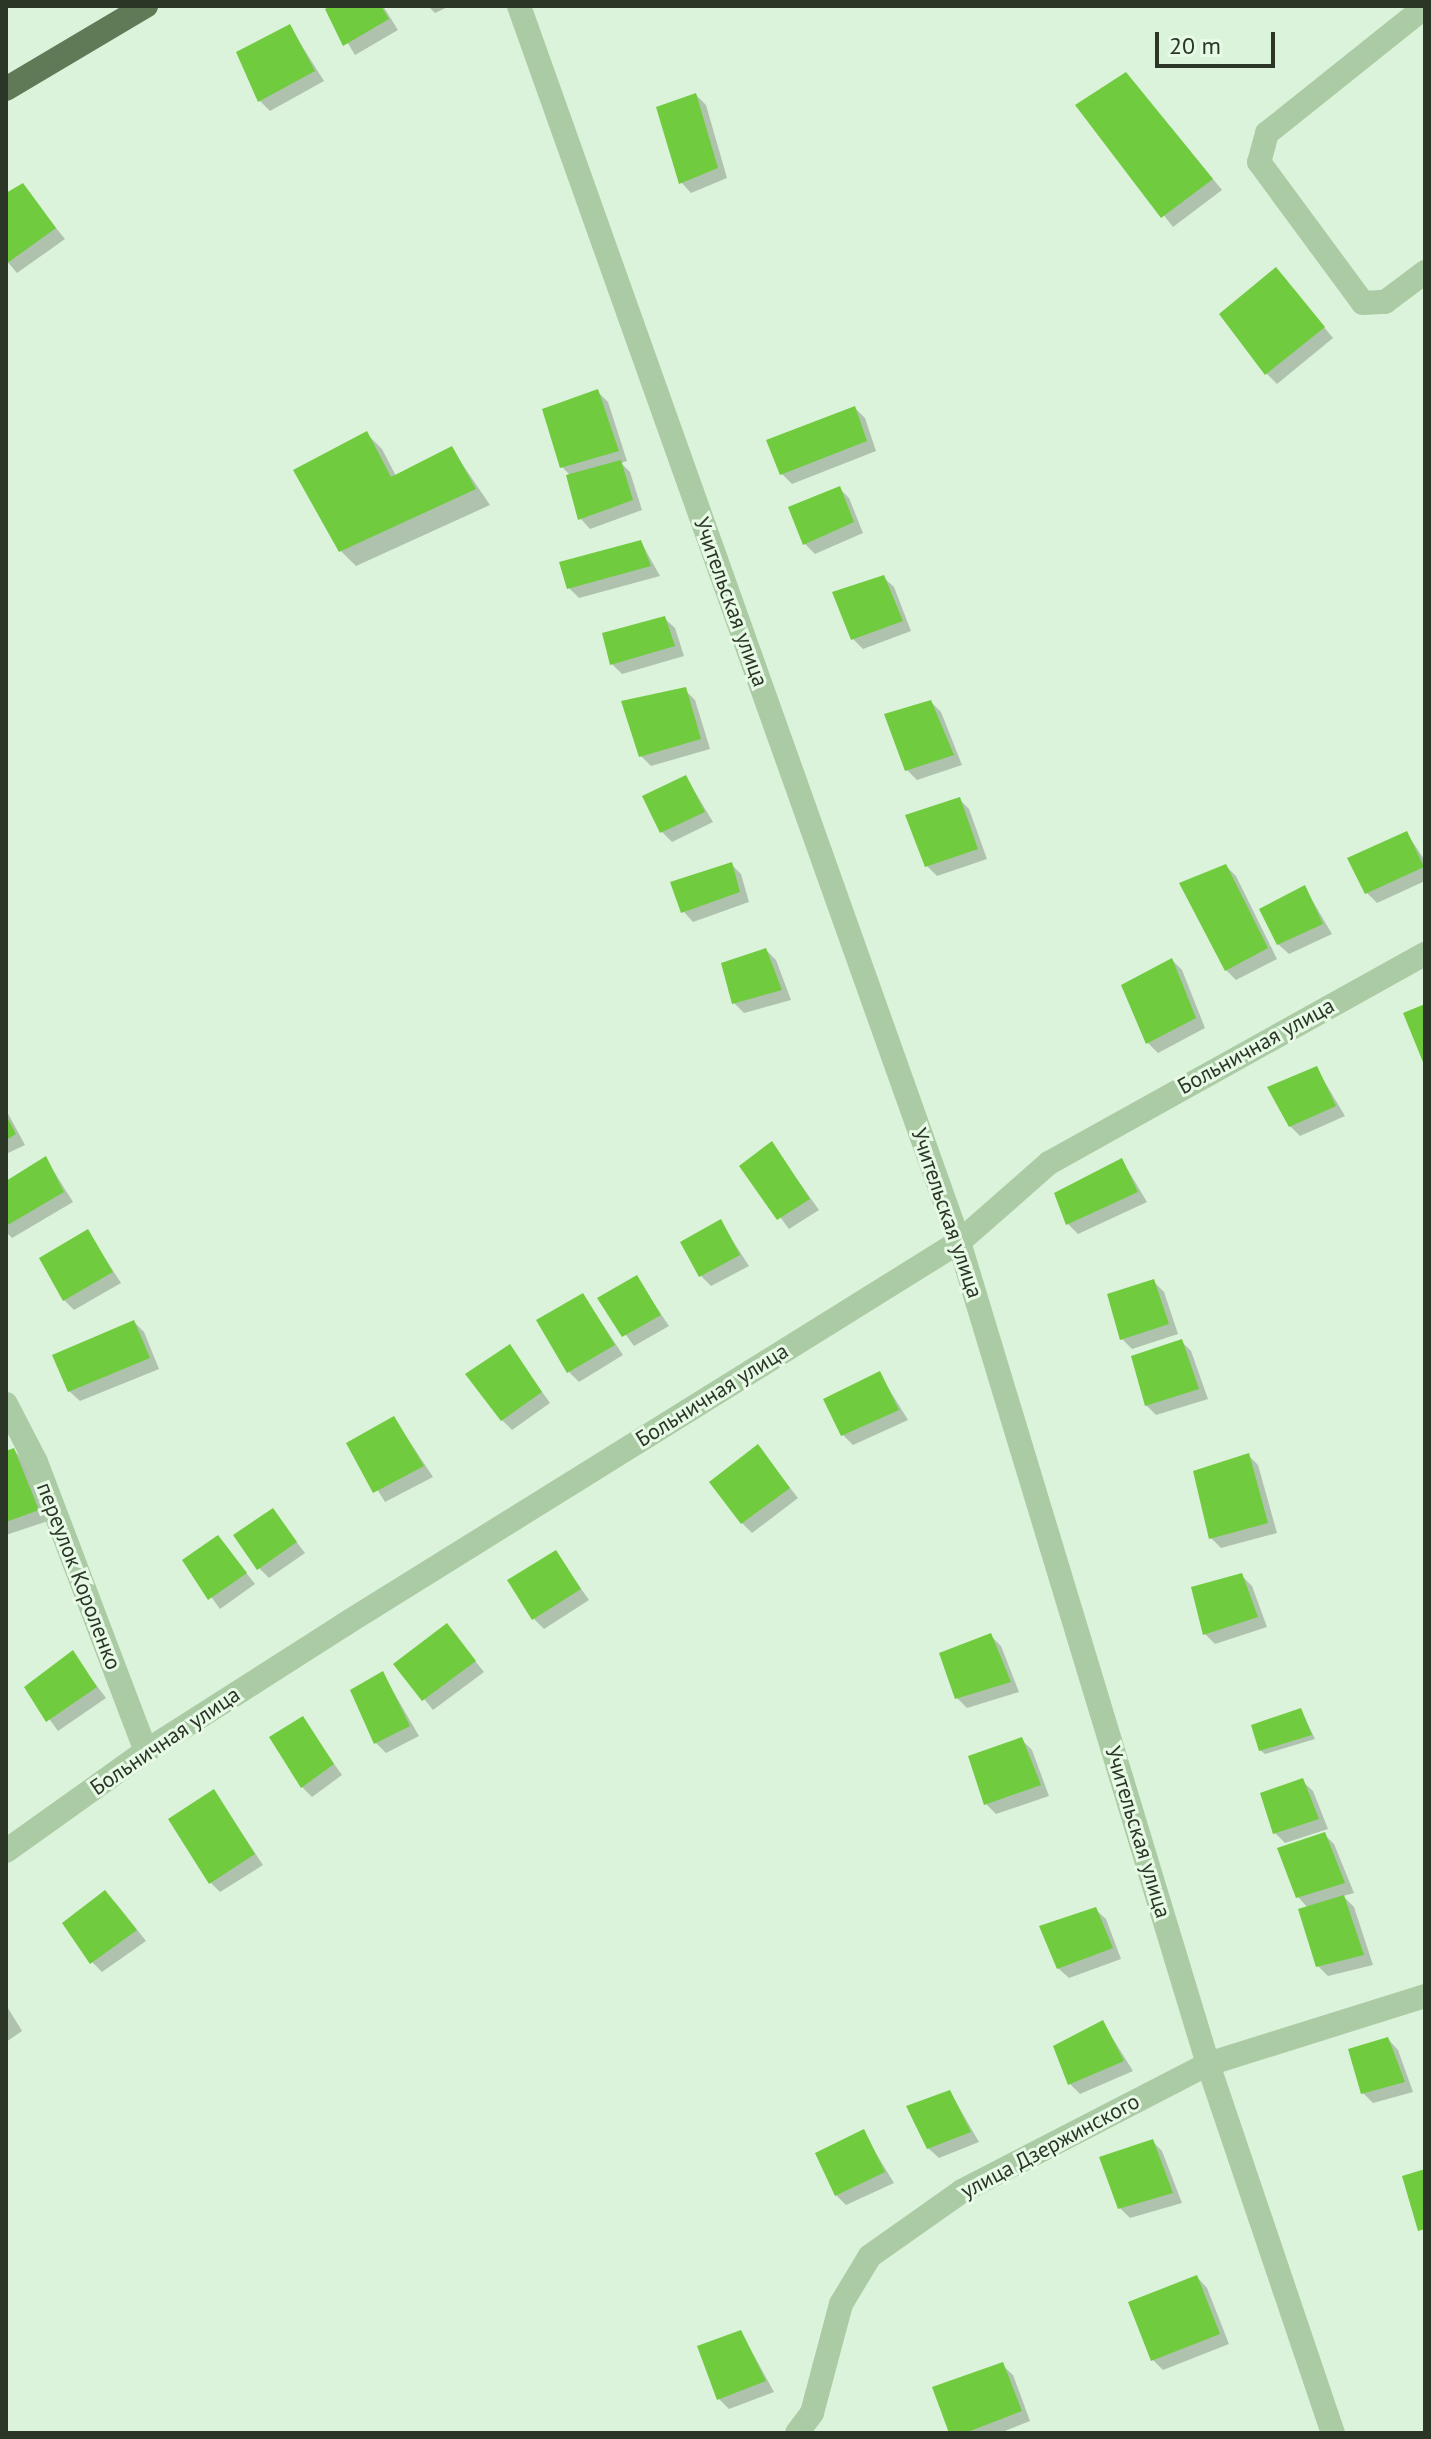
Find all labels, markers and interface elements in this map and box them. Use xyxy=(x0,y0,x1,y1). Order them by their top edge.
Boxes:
scale bar xyxy=(1159,16,1279,66)
text: 20 m xyxy=(1169,30,1221,61)
street label: Учительская улица xyxy=(688,514,774,690)
street label: Больничная улица xyxy=(1173,992,1339,1100)
street label: Учительская улица xyxy=(906,1124,988,1302)
street label: Больничная улица xyxy=(631,1337,793,1453)
street label: переулок Короленко xyxy=(31,1479,127,1673)
street label: Больничная улица xyxy=(85,1681,245,1801)
street label: Учительская улица xyxy=(1099,1743,1177,1921)
street label: улица Дзержинского xyxy=(956,2088,1144,2204)

